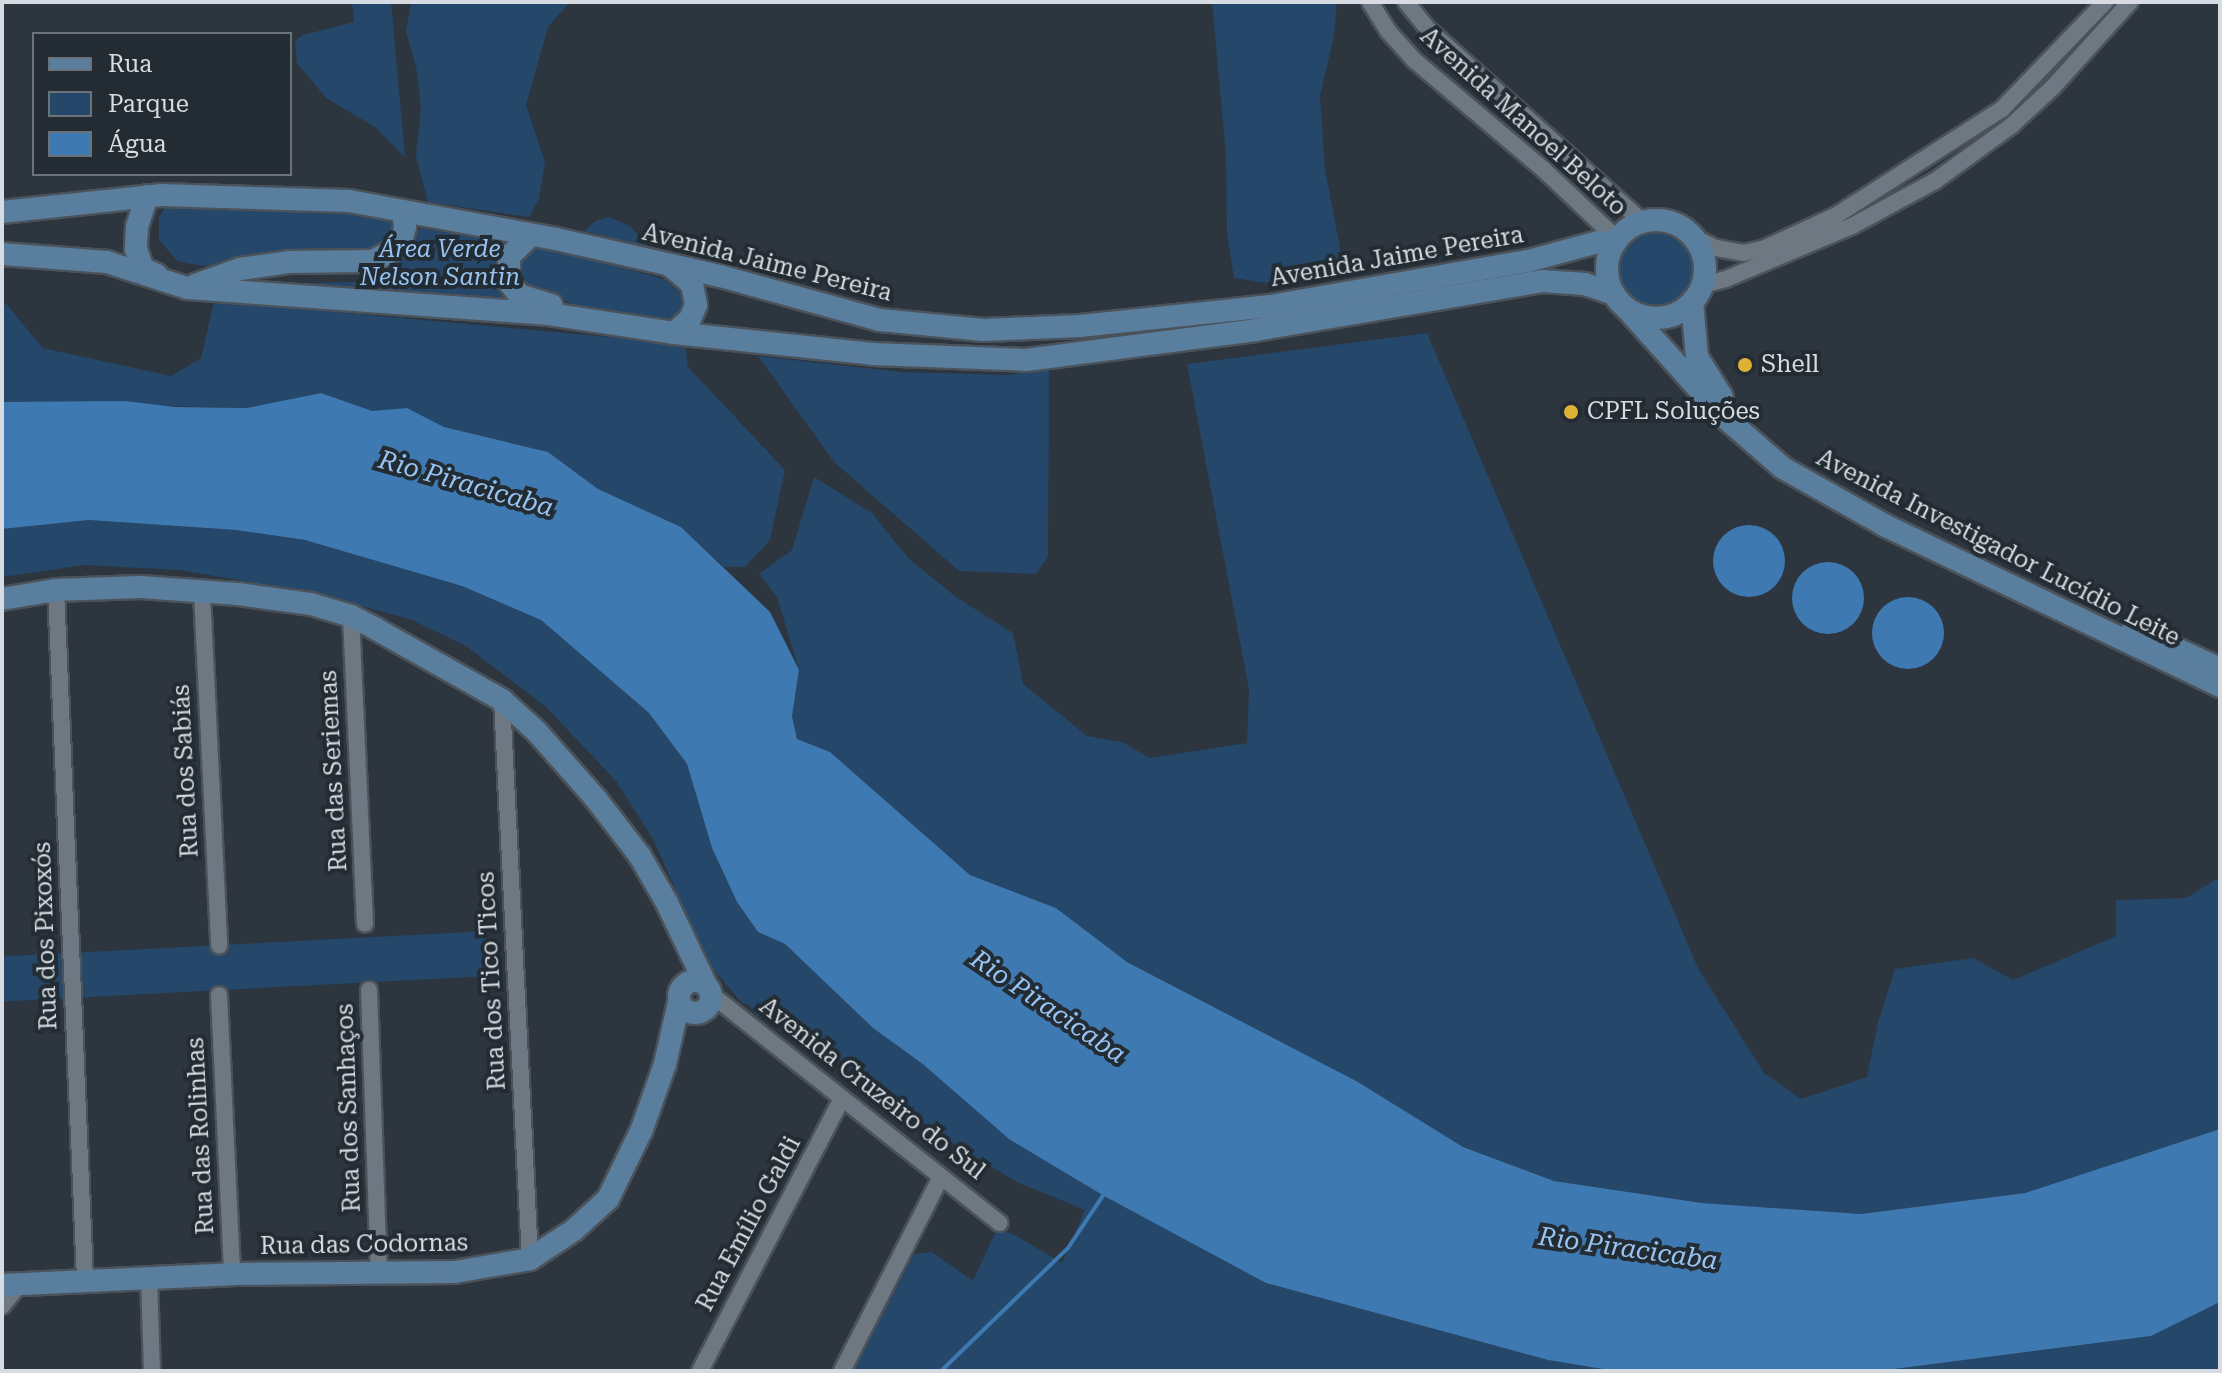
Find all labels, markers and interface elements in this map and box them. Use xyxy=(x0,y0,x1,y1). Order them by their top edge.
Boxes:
street label: Avenida Manoel Beloto xyxy=(1414,22,1632,222)
legend xyxy=(32,32,292,176)
text: Rua xyxy=(108,50,152,78)
text: Parque xyxy=(108,90,189,118)
text: Água xyxy=(108,130,167,158)
street label: Avenida Jaime Pereira xyxy=(639,218,895,308)
street label: Avenida Jaime Pereira xyxy=(1268,221,1526,293)
park label: Área Verde Nelson Santin xyxy=(360,236,520,292)
place label: Shell xyxy=(1761,351,1819,379)
marker: Shell xyxy=(1736,356,1754,374)
place label: CPFL Soluções xyxy=(1587,398,1760,426)
marker: CPFL Soluções xyxy=(1562,403,1580,421)
water label: Rio Piracicaba xyxy=(375,444,557,524)
street label: Avenida Investigador Lucídio Leite xyxy=(1812,444,2184,652)
street label: Rua das Seriemas xyxy=(314,670,354,872)
street label: Rua dos Sabiás xyxy=(167,684,205,858)
street label: Rua dos Pixoxós xyxy=(28,841,64,1031)
street label: Rua dos Tico Ticos xyxy=(472,871,512,1091)
water label: Rio Piracicaba xyxy=(964,944,1132,1070)
street label: Avenida Cruzeiro do Sul xyxy=(753,992,991,1186)
street label: Rua dos Sanhaços xyxy=(331,1003,367,1213)
street label: Rua das Rolinhas xyxy=(181,1037,221,1235)
street label: Rua Emílio Galdi xyxy=(691,1132,807,1316)
water label: Rio Piracicaba xyxy=(1536,1221,1720,1277)
street label: Rua das Codornas xyxy=(260,1229,468,1261)

